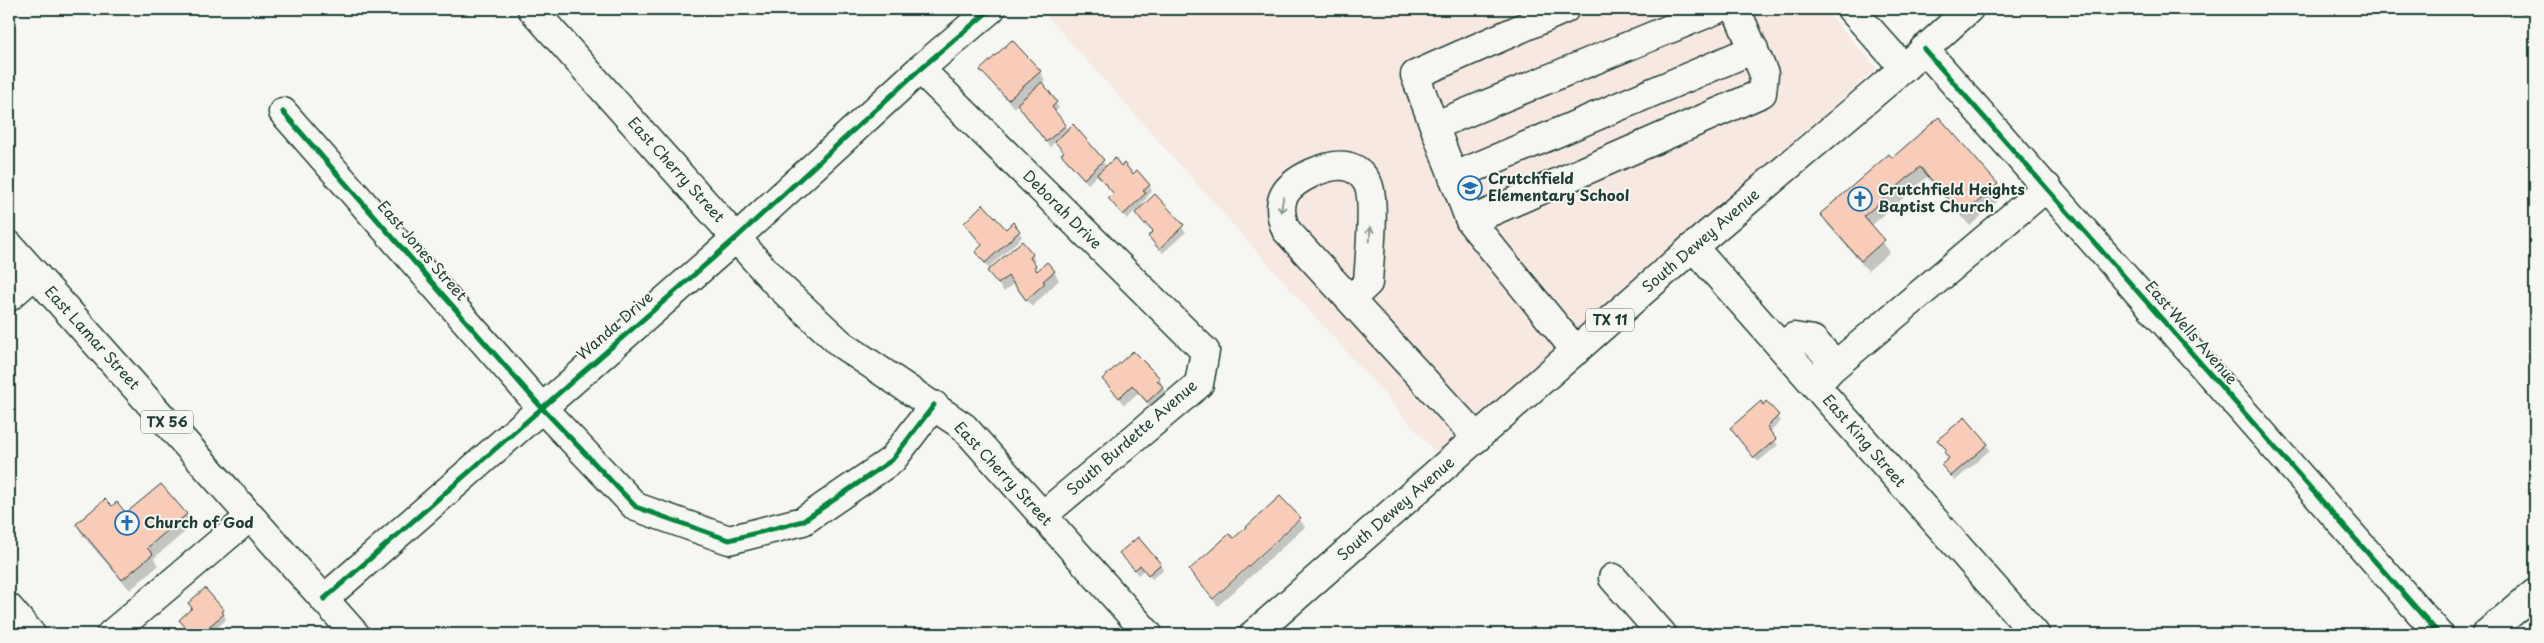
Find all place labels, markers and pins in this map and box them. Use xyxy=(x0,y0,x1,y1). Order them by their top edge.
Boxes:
place label: Crutchfield Elementary School xyxy=(1488,166,1629,206)
school or university icon: Crutchfield Elementary School xyxy=(1457,175,1483,201)
place label: Crutchfield Heights Baptist Church xyxy=(1878,177,2025,217)
church icon: Crutchfield Heights Baptist Church xyxy=(1847,186,1873,212)
church icon: Church of God xyxy=(114,510,140,536)
place label: Church of God xyxy=(144,510,254,533)

